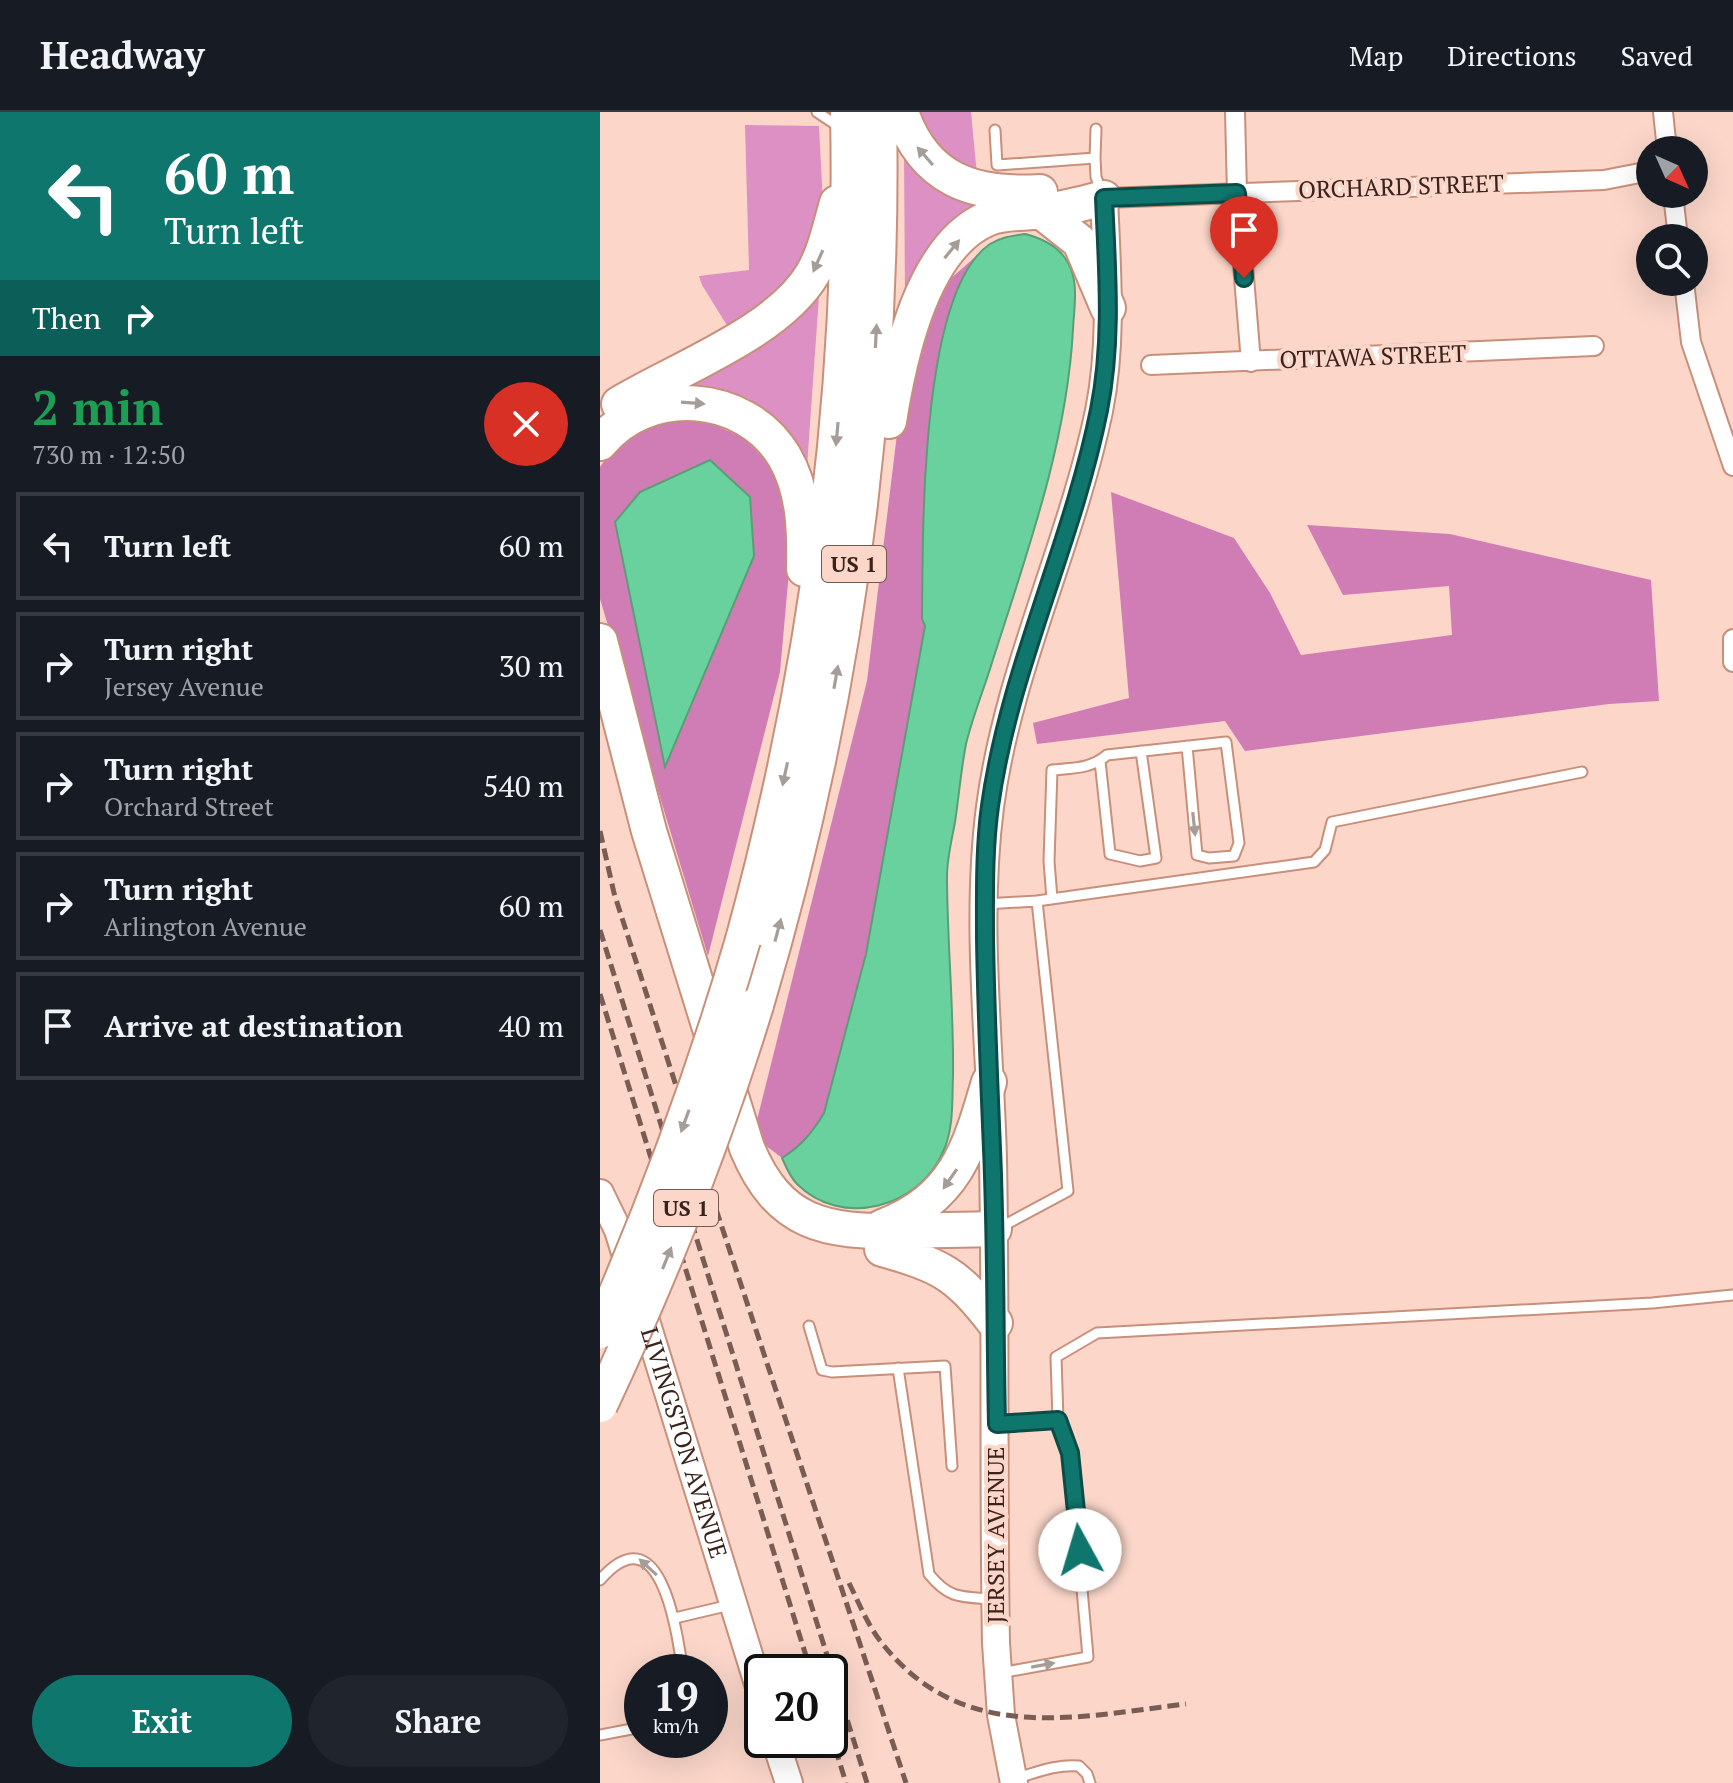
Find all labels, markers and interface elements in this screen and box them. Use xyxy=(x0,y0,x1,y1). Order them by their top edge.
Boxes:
text: Headway xyxy=(40,30,205,80)
text: Map xyxy=(1349,37,1403,74)
text: Directions xyxy=(1447,37,1577,74)
text: Saved xyxy=(1621,37,1693,74)
text: 60 m xyxy=(164,136,294,210)
north arrow xyxy=(1636,136,1708,208)
map controls xyxy=(1636,136,1708,296)
icon: left xyxy=(32,144,136,248)
one-way arrow xyxy=(917,146,935,165)
street label: ORCHARD STREET xyxy=(1298,166,1504,206)
pin xyxy=(1210,196,1278,278)
text: Turn left xyxy=(164,207,304,254)
icon: arrive xyxy=(1222,208,1266,252)
button: search xyxy=(1636,224,1708,296)
one-way arrow xyxy=(943,239,960,259)
one-way arrow xyxy=(811,250,825,273)
icon: right xyxy=(117,296,161,340)
text: Then xyxy=(32,298,101,338)
one-way arrow xyxy=(870,323,883,348)
street label: OTTAWA STREET xyxy=(1279,337,1467,375)
text: 2 min xyxy=(32,375,163,439)
button: close xyxy=(484,382,568,466)
one-way arrow xyxy=(681,397,706,410)
one-way arrow xyxy=(831,422,844,447)
text: 730 m · 12:50 xyxy=(32,437,185,471)
icon: left xyxy=(36,524,80,568)
text: Turn left xyxy=(104,526,231,566)
text: 60 m xyxy=(499,526,564,566)
road number: US 1 xyxy=(822,546,886,582)
text: Turn right xyxy=(104,629,253,669)
icon: right xyxy=(36,644,80,688)
text: 30 m xyxy=(499,646,564,686)
one-way arrow xyxy=(830,664,843,689)
text: Jersey Avenue xyxy=(104,669,264,703)
text: Turn right xyxy=(104,749,253,789)
one-way arrow xyxy=(778,761,791,786)
icon: right xyxy=(36,764,80,808)
text: 540 m xyxy=(483,766,564,806)
text: Orchard Street xyxy=(104,789,274,823)
one-way arrow xyxy=(1188,812,1201,837)
text: Turn right xyxy=(104,869,253,909)
icon: right xyxy=(36,884,80,928)
text: 60 m xyxy=(499,886,564,926)
text: Arlington Avenue xyxy=(104,909,307,943)
one-way arrow xyxy=(772,918,785,942)
icon: arrive xyxy=(36,1004,80,1048)
text: Arrive at destination xyxy=(104,1006,403,1046)
text: 40 m xyxy=(499,1006,564,1046)
one-way arrow xyxy=(679,1109,691,1133)
one-way arrow xyxy=(943,1169,958,1190)
road number: US 1 xyxy=(654,1190,718,1226)
one-way arrow xyxy=(660,1246,673,1270)
street label: LIVINGSTON AVENUE xyxy=(634,1323,735,1562)
street label: JERSEY AVENUE xyxy=(979,1446,1011,1624)
position arrow xyxy=(1038,1508,1122,1592)
one-way arrow xyxy=(638,1558,658,1576)
speed limit sign: 20 xyxy=(744,1654,848,1758)
one-way arrow xyxy=(1030,1659,1055,1671)
text: 19 xyxy=(653,1669,699,1722)
button: Exit xyxy=(32,1675,292,1767)
button: Share xyxy=(308,1675,568,1767)
text: km/h xyxy=(653,1712,699,1739)

